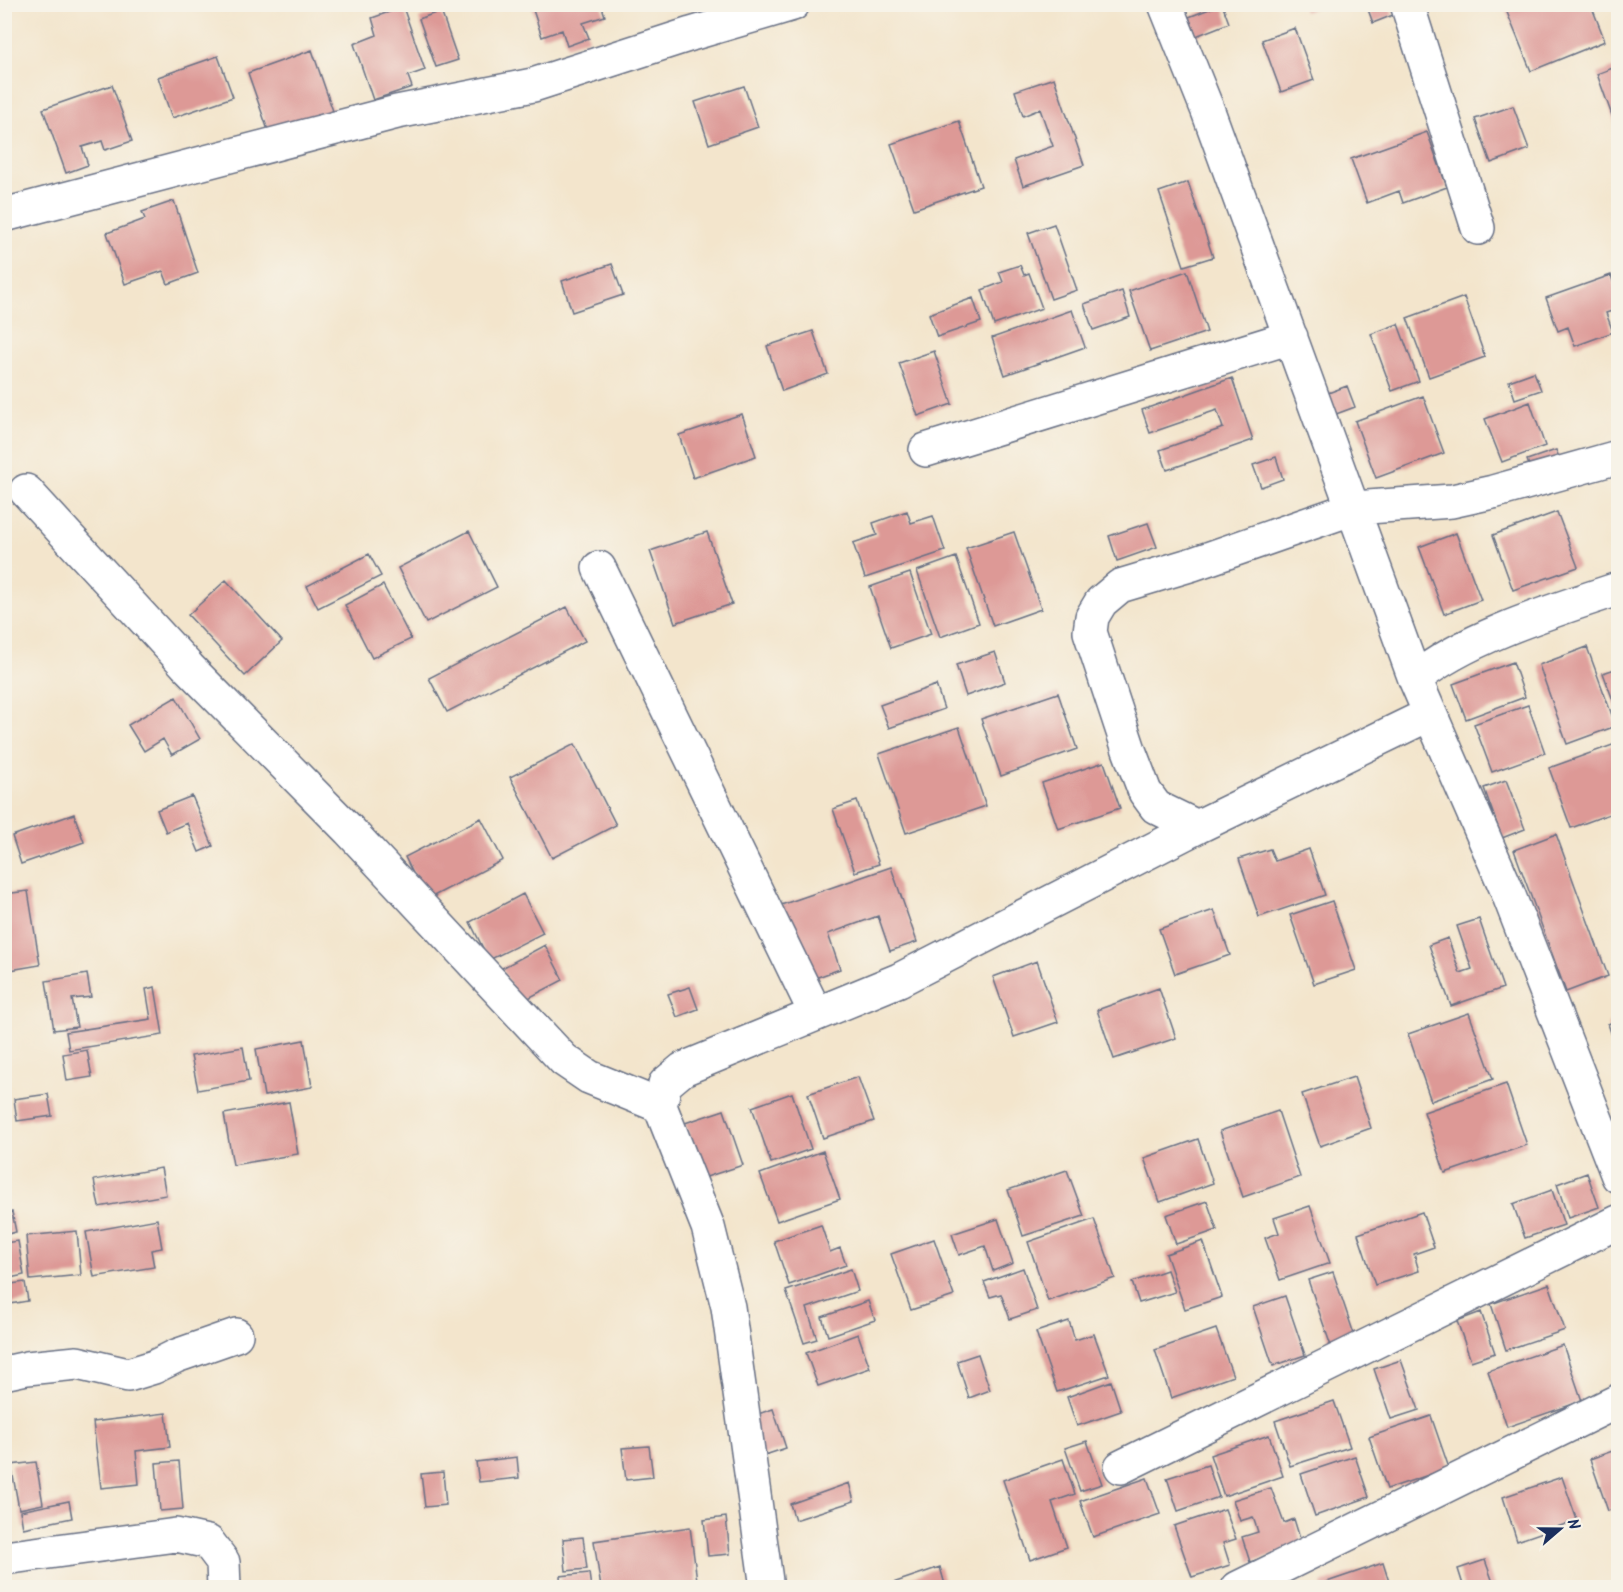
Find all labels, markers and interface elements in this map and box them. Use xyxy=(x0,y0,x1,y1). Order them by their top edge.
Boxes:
north arrow xyxy=(1530,1499,1590,1559)
text: N xyxy=(1559,1515,1586,1533)

